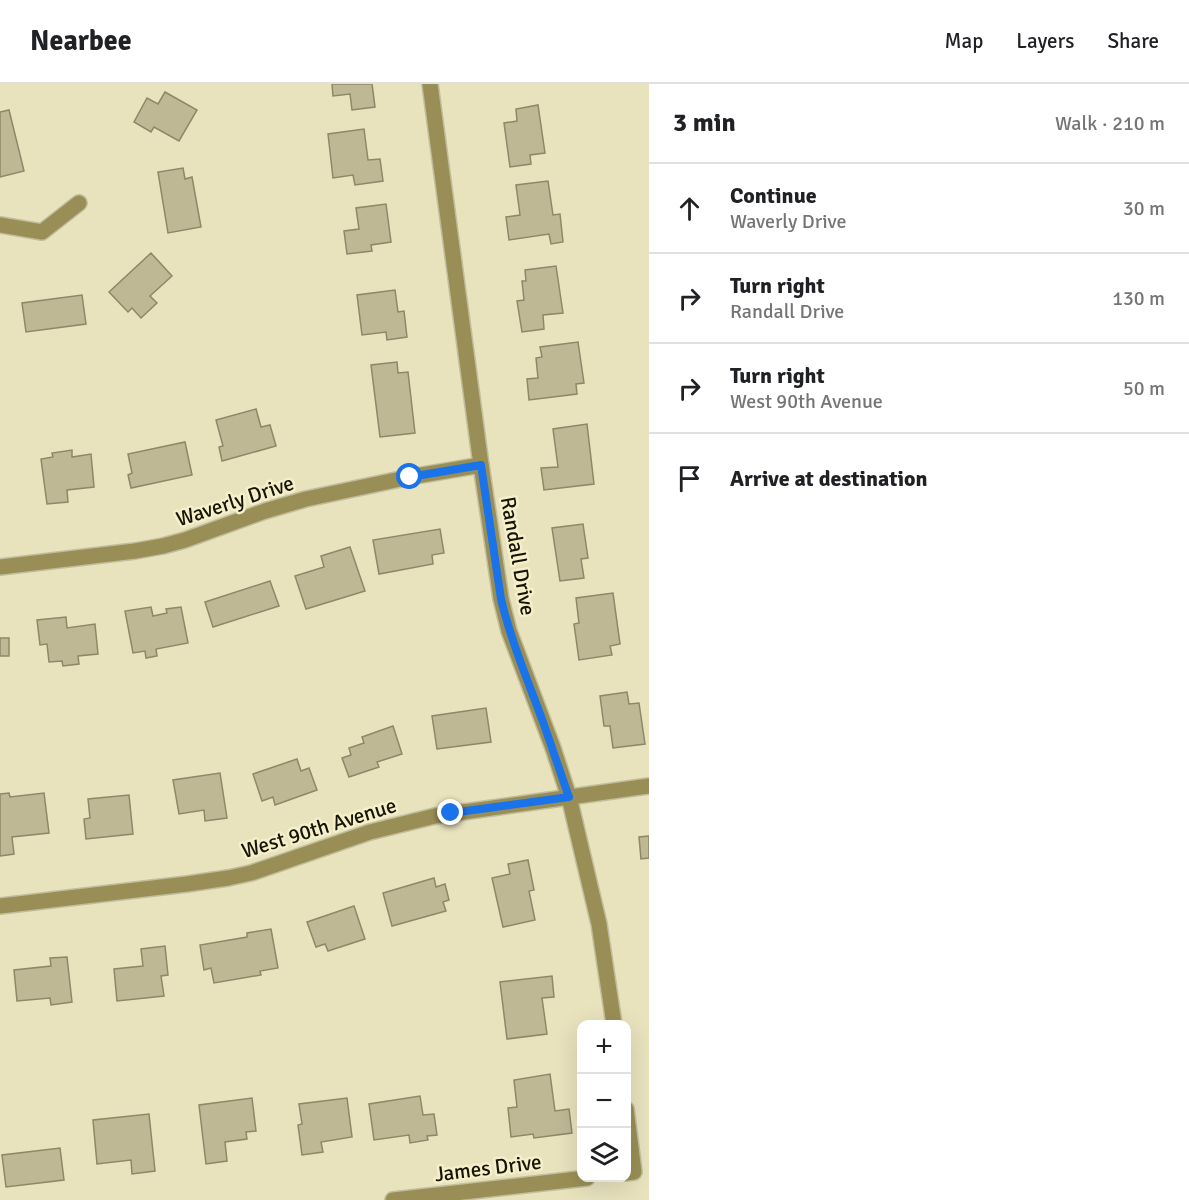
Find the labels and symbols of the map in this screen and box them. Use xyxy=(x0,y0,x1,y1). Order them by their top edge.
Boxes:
route start xyxy=(396,463,422,489)
street label: Waverly Drive xyxy=(173,470,297,532)
street label: Randall Drive xyxy=(495,495,541,617)
street label: West 90th Avenue xyxy=(238,792,400,864)
route end xyxy=(437,799,463,825)
street label: James Drive xyxy=(433,1149,543,1187)

